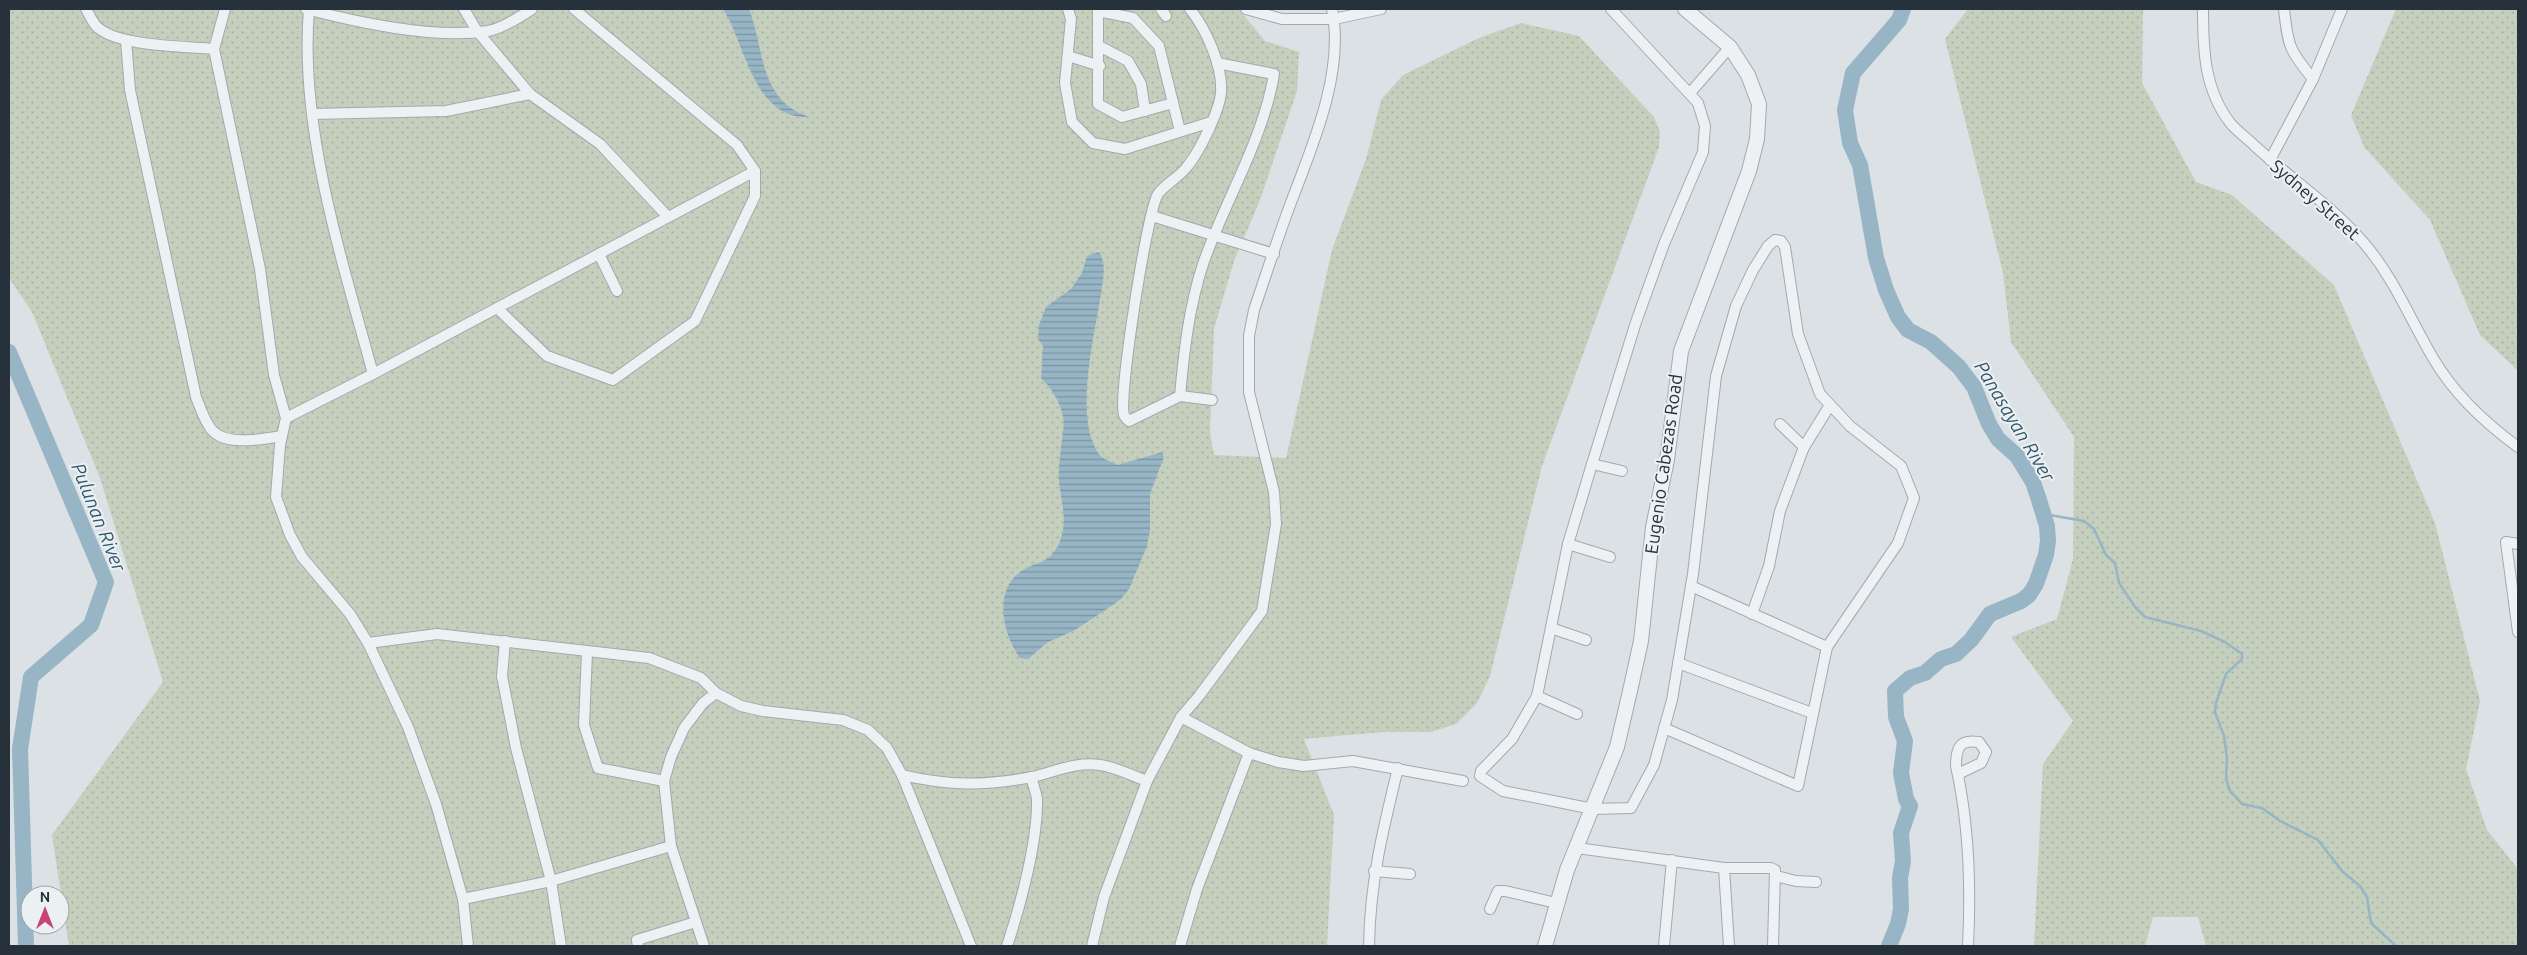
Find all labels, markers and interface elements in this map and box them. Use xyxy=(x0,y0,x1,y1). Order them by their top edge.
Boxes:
street label: Sydney Street xyxy=(2267,155,2364,243)
water label: Panasayan River xyxy=(1970,357,2060,486)
street label: Eugenio Cabezas Road xyxy=(1640,373,1686,555)
water label: Pulunan River xyxy=(67,460,131,575)
north arrow xyxy=(20,885,70,935)
text: N xyxy=(40,889,50,905)

